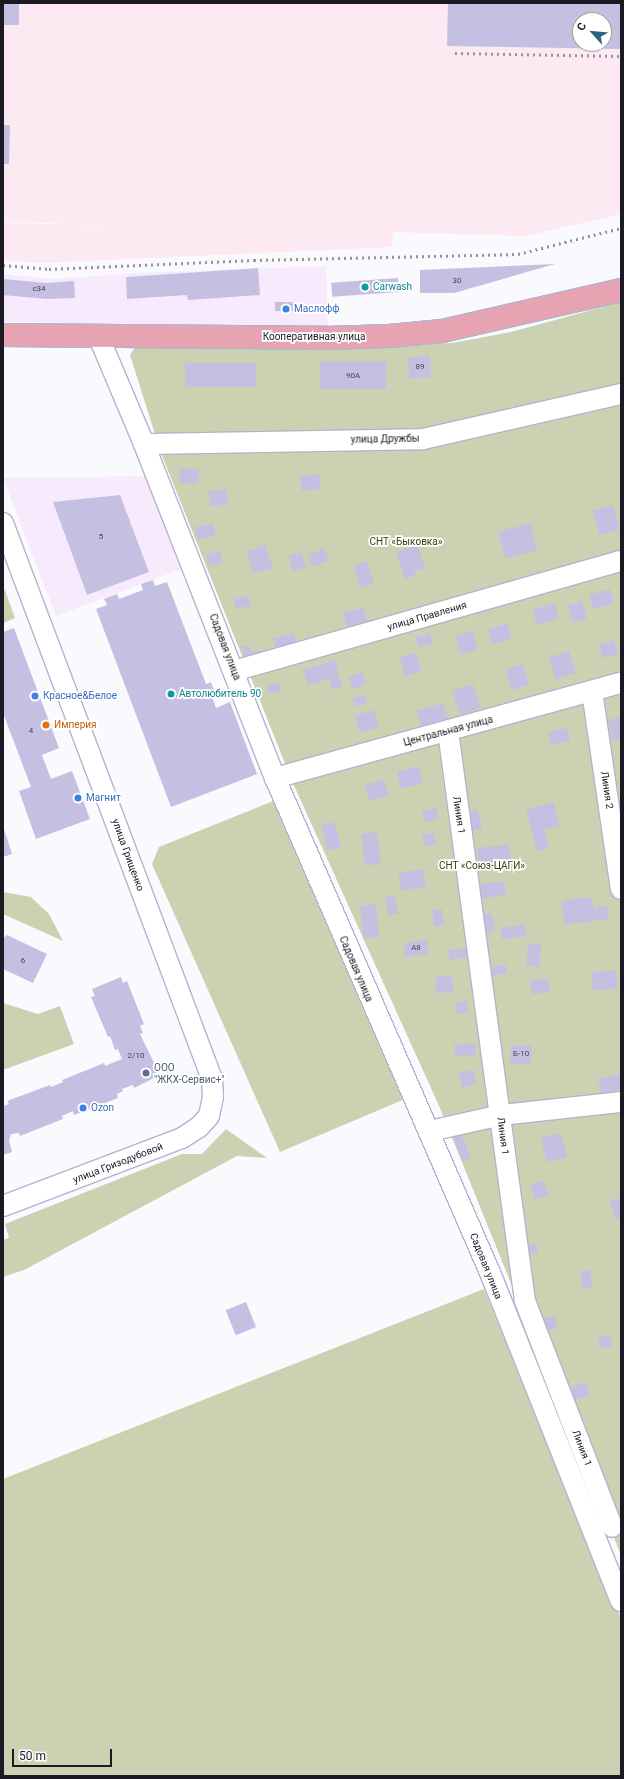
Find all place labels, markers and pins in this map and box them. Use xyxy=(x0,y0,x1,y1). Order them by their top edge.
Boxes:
place label: Carwash xyxy=(373,281,412,293)
marker: Carwash xyxy=(360,282,370,292)
place label: Маслофф xyxy=(294,303,339,315)
marker: Маслофф xyxy=(281,304,291,314)
place label: Автолюбитель 90 xyxy=(179,688,261,700)
marker: Автолюбитель 90 xyxy=(166,689,176,699)
place label: Красное&Белое xyxy=(43,690,117,702)
marker: Красное&Белое xyxy=(30,691,40,701)
place label: Империя xyxy=(54,719,96,731)
marker: Империя xyxy=(41,720,51,730)
place label: Магнит xyxy=(86,792,121,804)
marker: Магнит xyxy=(73,793,83,803)
place label: ООО "ЖКХ-Сервис+" xyxy=(154,1061,225,1084)
marker: ООО "ЖКХ-Сервис+" xyxy=(141,1068,151,1078)
place label: Ozon xyxy=(91,1102,114,1114)
marker: Ozon xyxy=(78,1103,88,1113)

